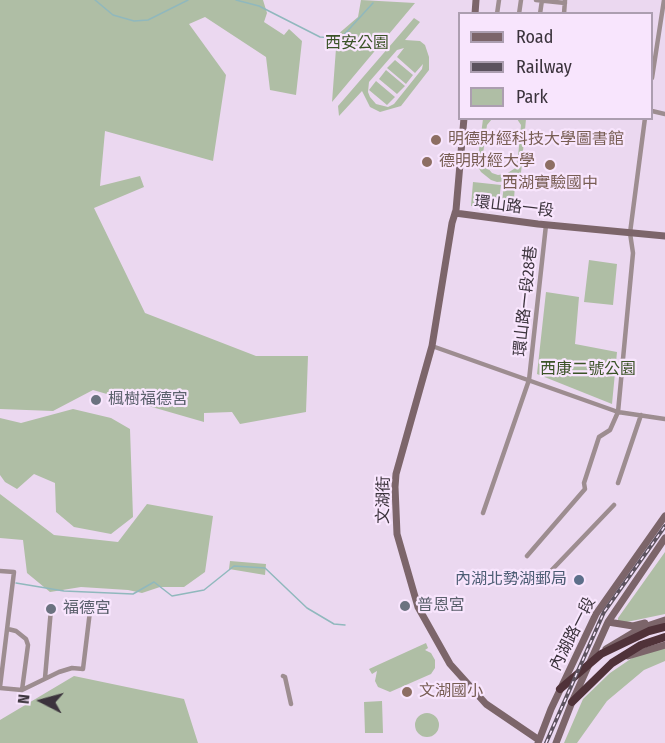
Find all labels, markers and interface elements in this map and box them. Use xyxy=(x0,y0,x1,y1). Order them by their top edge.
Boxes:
legend xyxy=(458,12,653,120)
text: Road xyxy=(516,26,553,48)
park label: 西安公園 xyxy=(325,34,389,54)
text: Railway xyxy=(516,56,572,78)
text: Park xyxy=(516,86,548,108)
place label: 明德財經科技大學圖書館 xyxy=(448,130,624,150)
marker: 明德財經科技大學圖書館 xyxy=(429,133,443,147)
place label: 德明財經大學 xyxy=(439,152,535,172)
marker: 德明財經大學 xyxy=(420,155,434,169)
marker: 西湖實驗國中 xyxy=(543,158,557,172)
place label: 西湖實驗國中 xyxy=(502,174,598,194)
street label: 環山路一段 xyxy=(473,193,555,221)
street label: 環山路一段28巷 xyxy=(511,245,541,357)
park label: 西康二號公園 xyxy=(540,360,636,380)
place label: 楓樹福德宮 xyxy=(108,390,188,410)
marker: 楓樹福德宮 xyxy=(89,393,103,407)
street label: 文湖街 xyxy=(374,476,394,524)
place label: 內湖北勢湖郵局 xyxy=(455,570,567,590)
marker: 內湖北勢湖郵局 xyxy=(572,573,586,587)
street label: 內湖路一段 xyxy=(546,594,600,674)
place label: 普恩宮 xyxy=(417,596,465,616)
place label: 福德宮 xyxy=(63,599,111,619)
marker: 普恩宮 xyxy=(398,599,412,613)
marker: 福德宮 xyxy=(44,602,58,616)
north arrow xyxy=(12,671,72,731)
place label: 文湖國小 xyxy=(419,682,483,702)
marker: 文湖國小 xyxy=(400,685,414,699)
text: N xyxy=(14,693,34,705)

